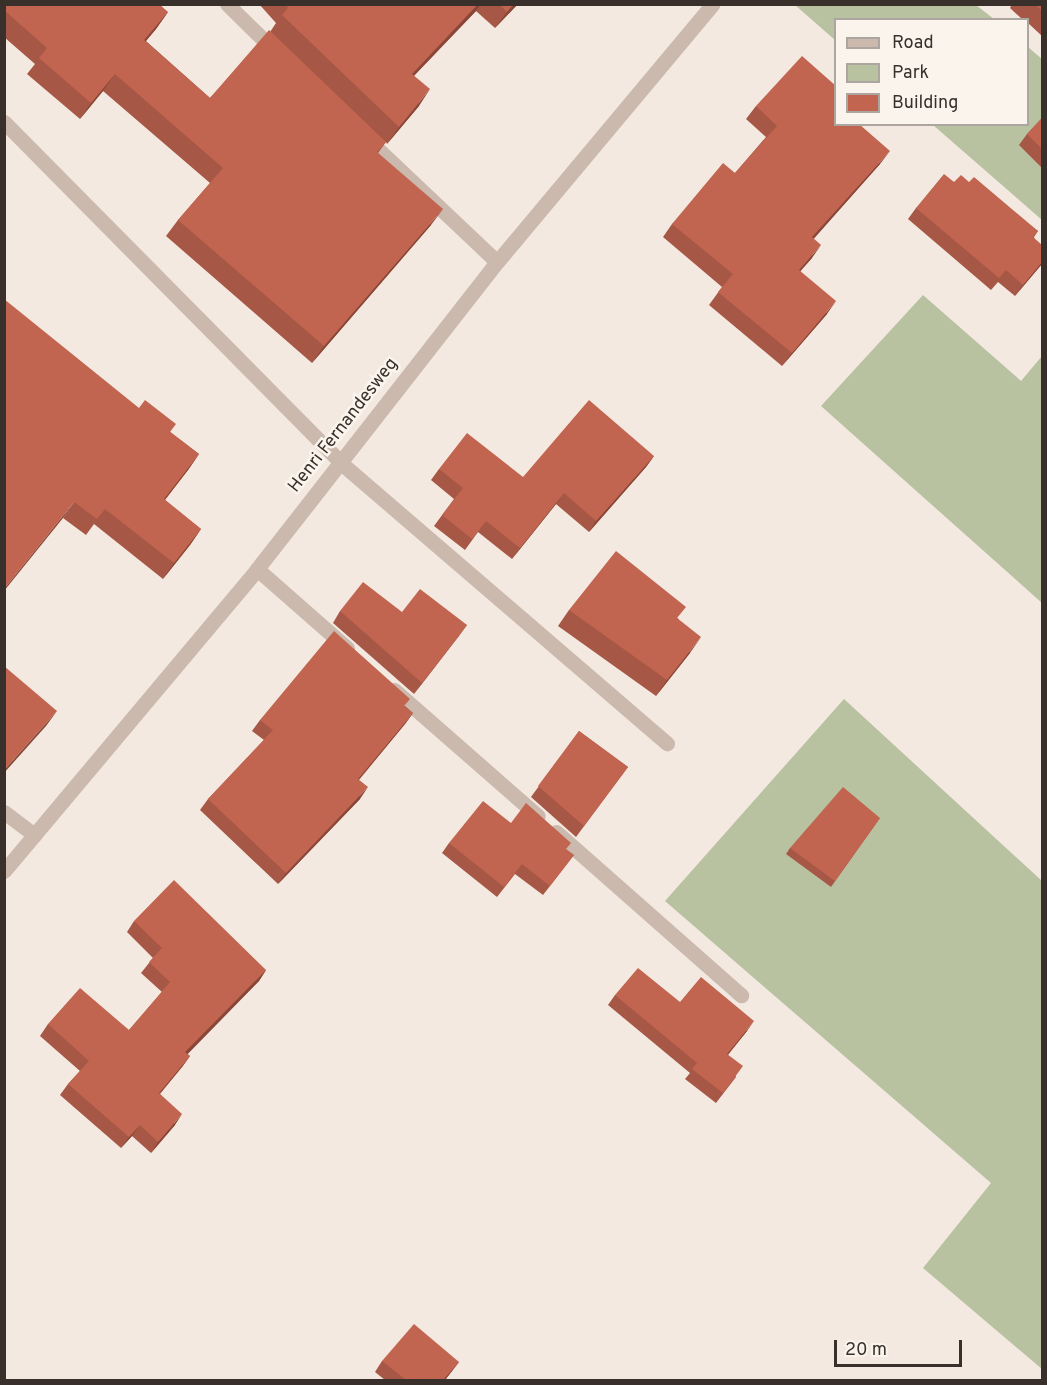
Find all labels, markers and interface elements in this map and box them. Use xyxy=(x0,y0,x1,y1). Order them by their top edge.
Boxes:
legend xyxy=(834,18,1029,126)
text: Road xyxy=(892,32,934,55)
text: Park xyxy=(892,62,929,85)
text: Building xyxy=(892,92,958,115)
street label: Henri Fernandesweg xyxy=(285,354,403,498)
scale bar xyxy=(837,1328,964,1366)
text: 20 m xyxy=(845,1339,887,1362)

